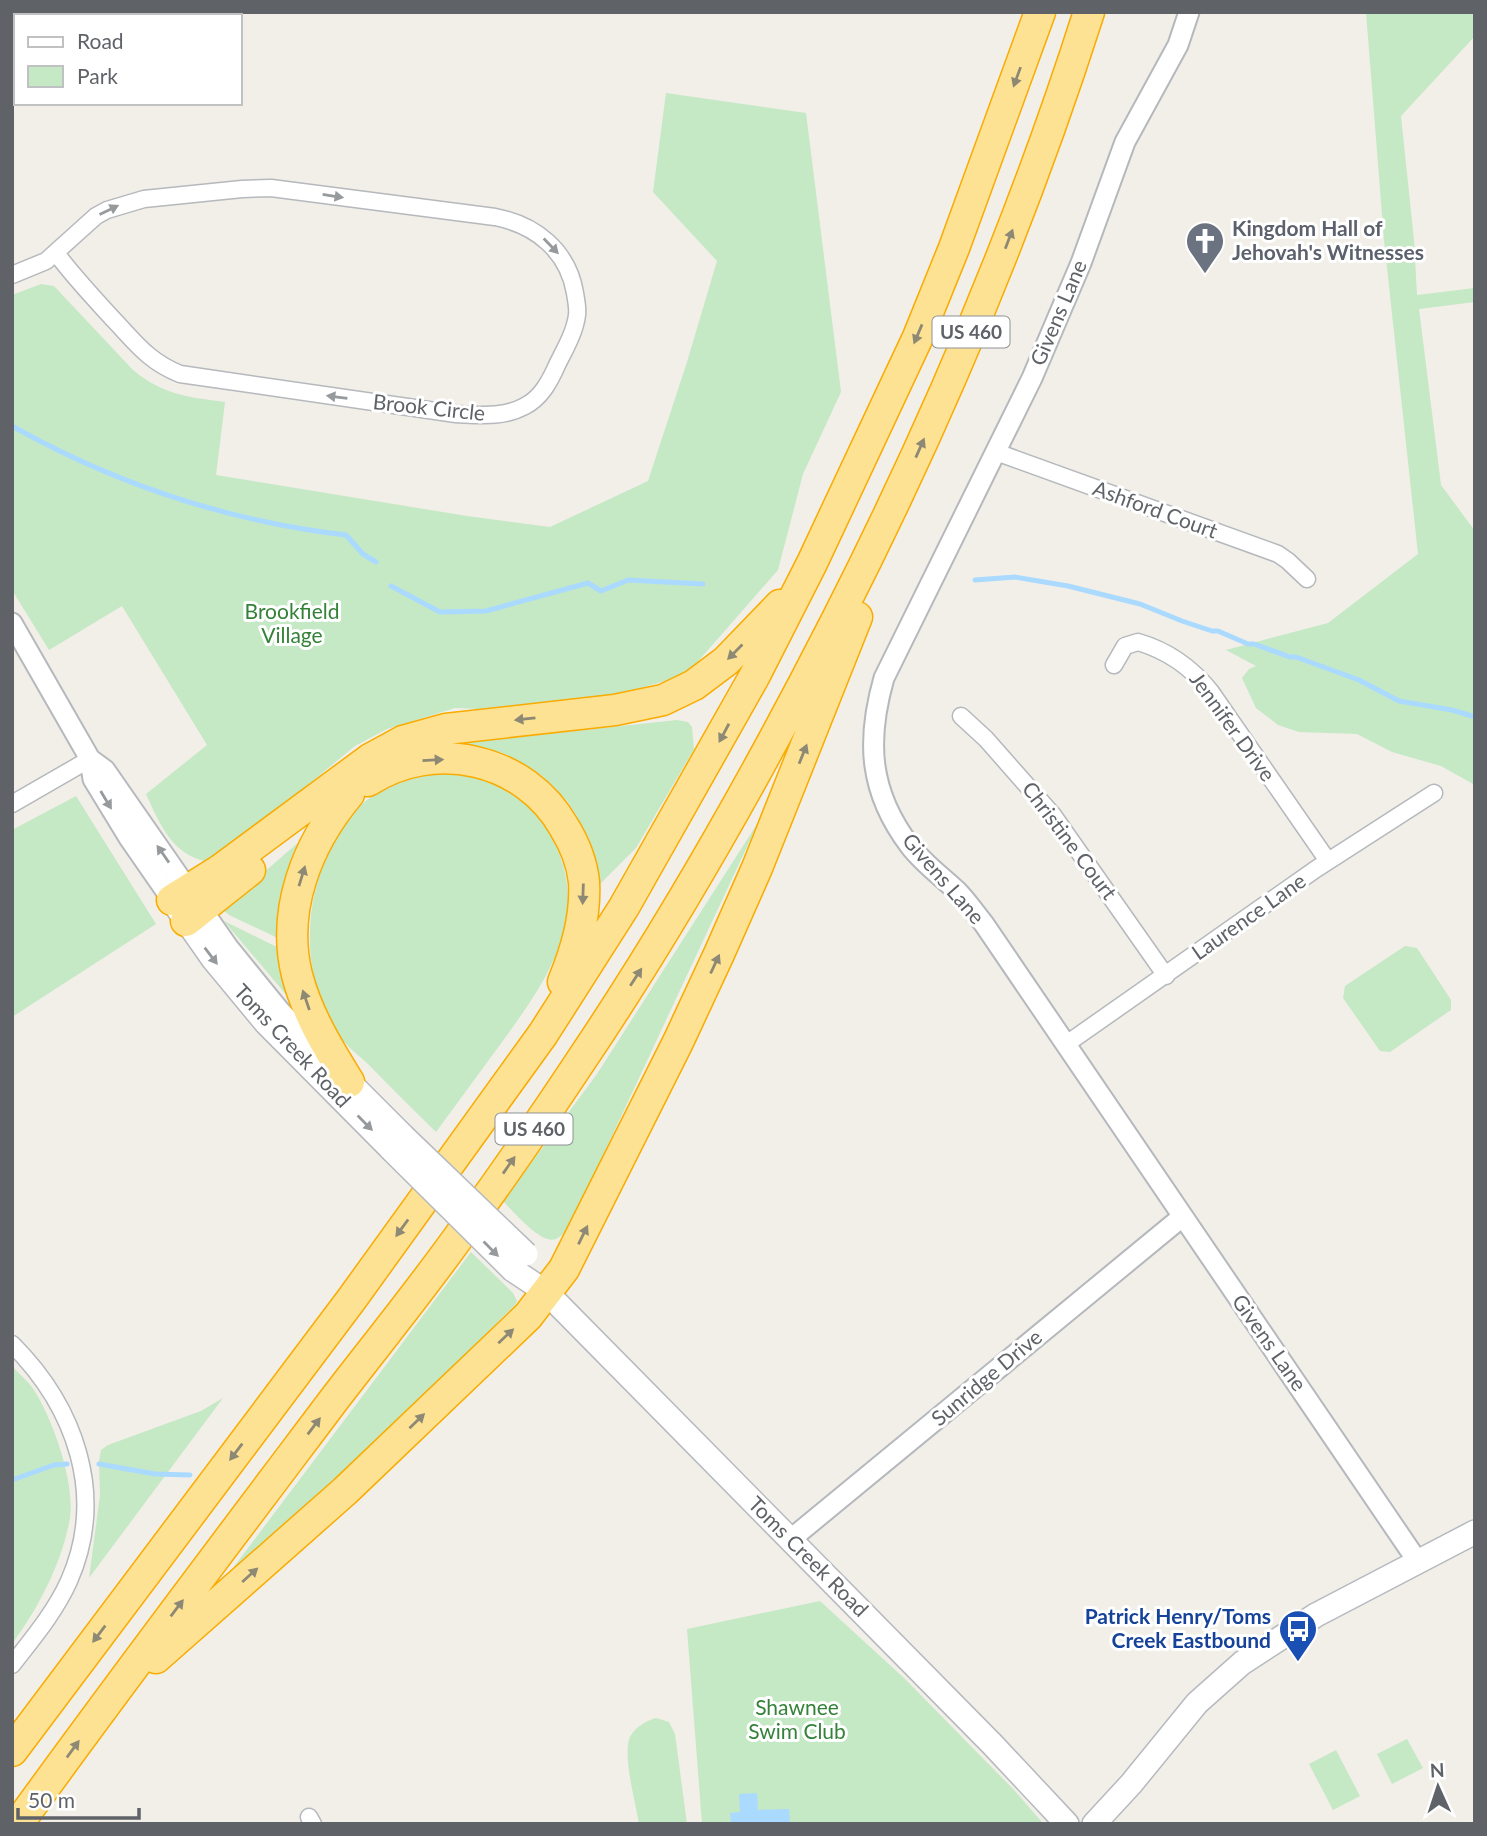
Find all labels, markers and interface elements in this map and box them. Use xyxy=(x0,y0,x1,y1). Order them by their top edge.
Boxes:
legend xyxy=(14,14,242,105)
text: Road xyxy=(77,28,124,53)
text: Park xyxy=(77,63,118,88)
one-way arrow xyxy=(1011,66,1022,87)
one-way arrow xyxy=(322,190,344,201)
one-way arrow xyxy=(99,204,119,216)
place label: Kingdom Hall of Jehovah's Witnesses xyxy=(1232,215,1424,264)
church icon: Kingdom Hall of Jehovah's Witnesses xyxy=(1184,220,1226,275)
one-way arrow xyxy=(1003,229,1014,250)
one-way arrow xyxy=(542,237,559,254)
street label: Givens Lane xyxy=(1024,256,1091,369)
road number: US 460 xyxy=(932,316,1010,348)
one-way arrow xyxy=(913,324,924,345)
street label: Brook Circle xyxy=(372,388,487,425)
one-way arrow xyxy=(326,392,348,403)
one-way arrow xyxy=(915,438,926,459)
street label: Ashford Court xyxy=(1090,474,1222,543)
park label: Brookfield Village xyxy=(245,598,339,647)
one-way arrow xyxy=(727,643,744,660)
street label: Jennifer Drive xyxy=(1185,667,1281,786)
one-way arrow xyxy=(514,714,536,725)
one-way arrow xyxy=(719,723,731,743)
one-way arrow xyxy=(797,744,808,765)
one-way arrow xyxy=(422,754,444,765)
street label: Christine Court xyxy=(1018,776,1123,904)
one-way arrow xyxy=(99,790,112,809)
street label: Givens Lane xyxy=(898,827,990,929)
one-way arrow xyxy=(156,845,170,863)
one-way arrow xyxy=(298,865,308,886)
street label: Laurence Lane xyxy=(1186,867,1310,964)
one-way arrow xyxy=(578,883,589,905)
one-way arrow xyxy=(204,947,218,965)
one-way arrow xyxy=(709,954,720,974)
one-way arrow xyxy=(629,967,642,987)
street label: Toms Creek Road xyxy=(230,978,357,1112)
one-way arrow xyxy=(300,989,311,1010)
road number: US 460 xyxy=(496,1114,572,1144)
one-way arrow xyxy=(356,1115,373,1131)
one-way arrow xyxy=(502,1156,515,1175)
one-way arrow xyxy=(395,1219,409,1238)
one-way arrow xyxy=(578,1225,589,1245)
one-way arrow xyxy=(483,1240,500,1257)
street label: Givens Lane xyxy=(1228,1289,1313,1395)
street label: Sunridge Drive xyxy=(926,1323,1046,1430)
one-way arrow xyxy=(498,1328,515,1345)
one-way arrow xyxy=(408,1414,425,1430)
one-way arrow xyxy=(307,1418,322,1436)
one-way arrow xyxy=(230,1443,244,1461)
street label: Toms Creek Road xyxy=(744,1491,874,1621)
one-way arrow xyxy=(241,1568,258,1583)
one-way arrow xyxy=(170,1599,184,1617)
place label: Patrick Henry/Toms Creek Eastbound xyxy=(1085,1603,1271,1652)
bus stop icon: Patrick Henry/Toms Creek Eastbound xyxy=(1277,1608,1319,1663)
one-way arrow xyxy=(92,1624,107,1642)
park label: Shawnee Swim Club xyxy=(748,1694,846,1743)
one-way arrow xyxy=(66,1740,80,1758)
north arrow xyxy=(1403,1752,1473,1822)
text: N xyxy=(1429,1758,1445,1781)
scale bar xyxy=(18,1776,138,1820)
text: 50 m xyxy=(28,1787,75,1812)

